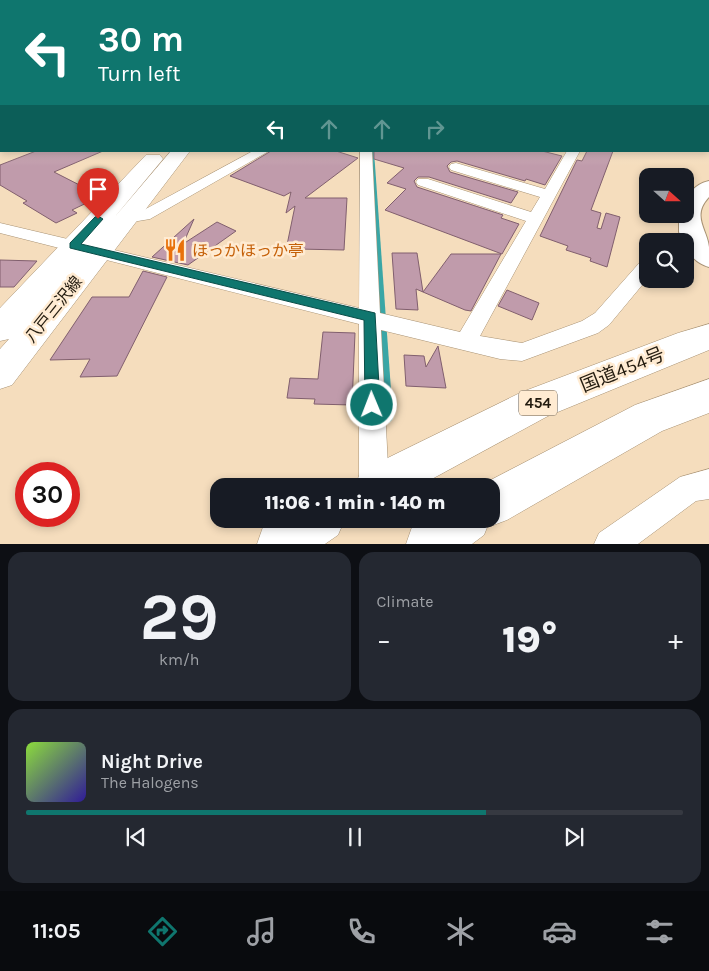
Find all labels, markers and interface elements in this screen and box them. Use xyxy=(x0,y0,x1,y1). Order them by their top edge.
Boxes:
text: 30 m xyxy=(98,19,184,60)
icon: left xyxy=(15,20,80,85)
text: Turn left xyxy=(98,61,181,87)
icon: left xyxy=(262,115,290,143)
icon: ahead xyxy=(315,115,343,143)
icon: ahead xyxy=(368,115,396,143)
icon: right xyxy=(421,115,449,143)
pin xyxy=(77,168,119,219)
north arrow xyxy=(639,168,694,222)
map controls xyxy=(639,168,694,288)
icon: arrive xyxy=(84,175,112,203)
button: search xyxy=(639,233,694,288)
restaurant icon: ほっかほっか亭 xyxy=(162,237,188,263)
place label: ほっかほっか亭 xyxy=(192,241,304,260)
street label: 八戸三沢線 xyxy=(21,272,86,346)
street label: 国道454号 xyxy=(577,343,668,397)
position arrow xyxy=(345,378,397,430)
road number: 454 xyxy=(519,390,557,416)
speed limit sign: 30 xyxy=(15,462,80,527)
text: 11:06 · 1 min · 140 m xyxy=(265,492,445,514)
text: 29 xyxy=(140,579,219,655)
text: Climate xyxy=(377,592,434,611)
text: 19° xyxy=(502,617,558,662)
text: − xyxy=(377,623,391,656)
text: + xyxy=(668,623,683,656)
text: km/h xyxy=(159,650,200,669)
text: Night Drive xyxy=(101,751,203,773)
text: The Halogens xyxy=(101,773,199,792)
icon: previous xyxy=(122,823,150,851)
icon: pause xyxy=(341,823,369,851)
icon: next xyxy=(560,823,588,851)
icon: directions xyxy=(145,914,180,949)
icon: music xyxy=(244,914,279,949)
icon: phone xyxy=(344,914,379,949)
icon: climate xyxy=(443,914,478,949)
icon: car xyxy=(542,914,577,949)
icon: filters xyxy=(642,914,677,949)
text: 11:05 xyxy=(32,918,81,944)

